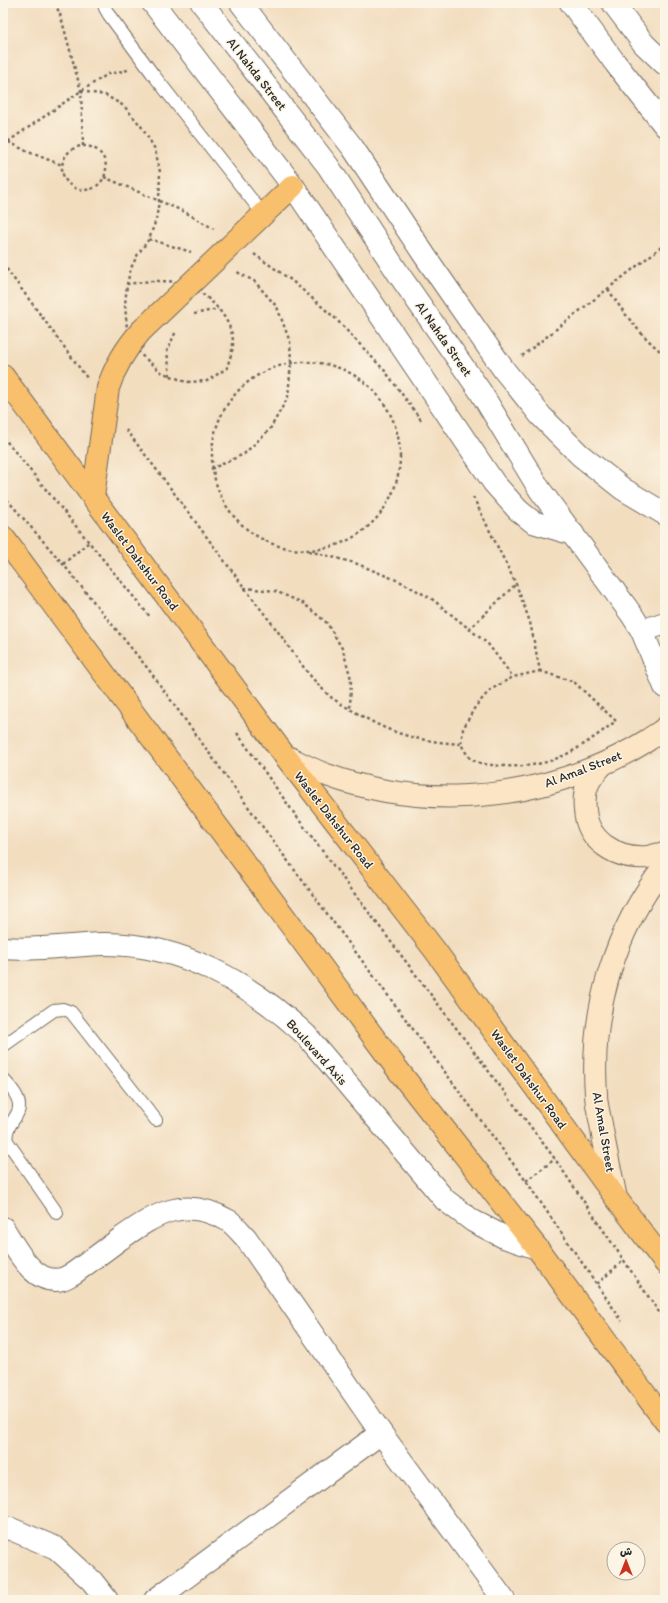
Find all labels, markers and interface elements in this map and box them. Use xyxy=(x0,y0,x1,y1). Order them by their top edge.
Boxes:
street label: Al Nahda Street xyxy=(224,35,290,113)
street label: Al Nahda Street xyxy=(413,299,475,379)
street label: Waslet Dahshur Road xyxy=(98,509,182,613)
street label: Al Amal Street xyxy=(542,747,624,791)
street label: Waslet Dahshur Road xyxy=(291,768,377,872)
street label: Boulevard Axis xyxy=(283,1016,351,1088)
street label: Waslet Dahshur Road xyxy=(488,1026,570,1132)
street label: Al Amal Street xyxy=(590,1091,618,1174)
north arrow xyxy=(606,1541,646,1581)
text: ش xyxy=(620,1545,632,1558)

